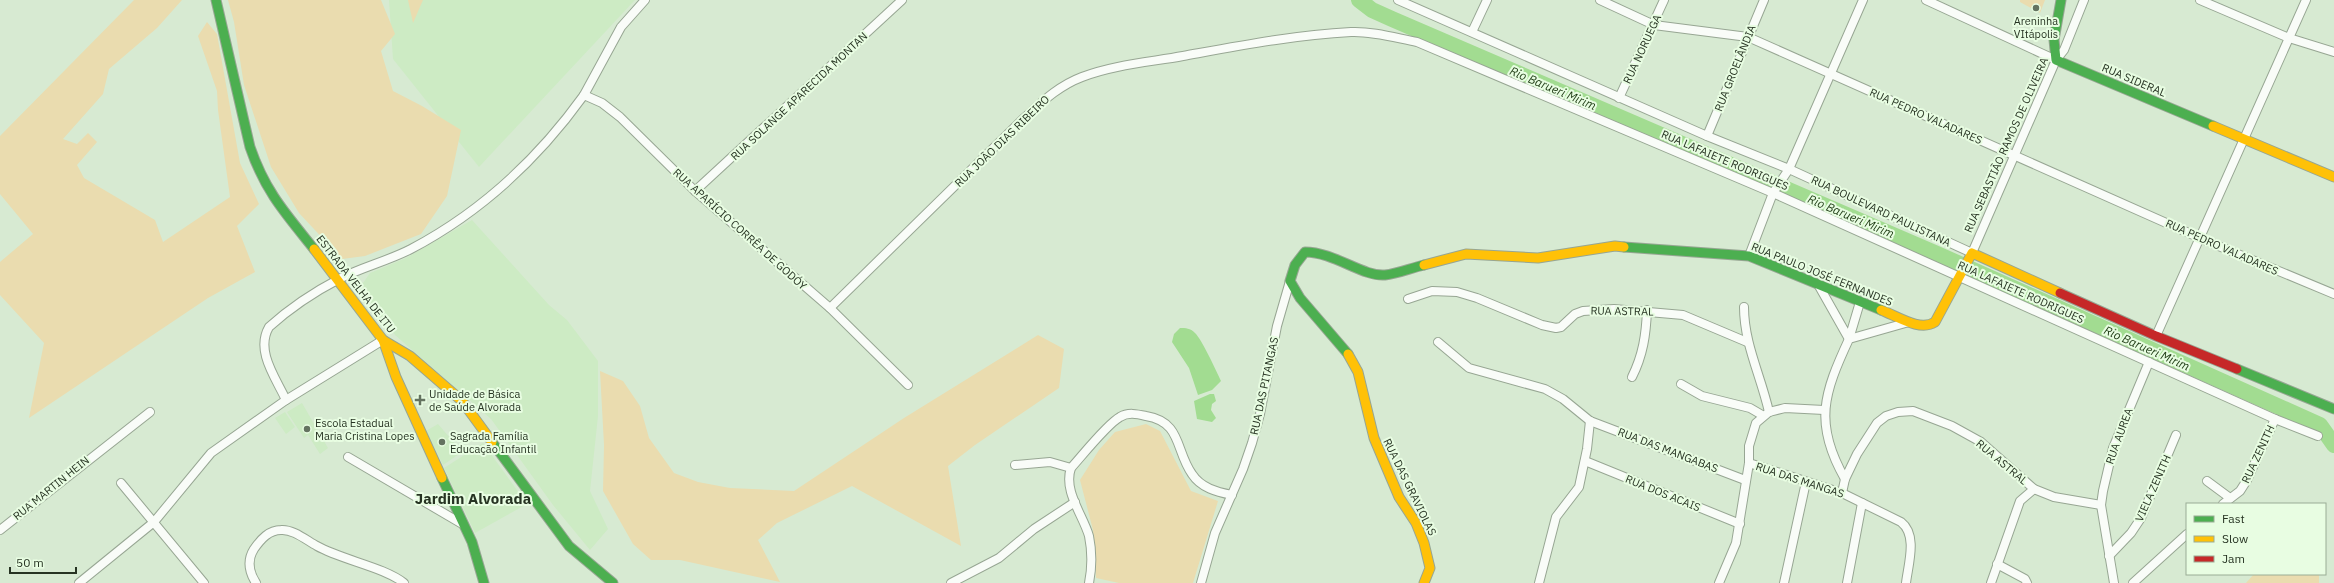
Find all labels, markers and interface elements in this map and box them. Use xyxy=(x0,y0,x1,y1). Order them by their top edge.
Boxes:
marker: Areninha VItápolis xyxy=(2031,3,2041,13)
street label: RUA NORUEGA xyxy=(1620,12,1664,86)
place label: Areninha VItápolis xyxy=(2014,14,2058,41)
street label: RUA GROELÂNDIA xyxy=(1711,23,1759,113)
street label: RUA SOLANGE APARECIDA MONTAN xyxy=(728,29,870,163)
street label: RUA SEBASTIÃO RAMOS DE OLIVEIRA xyxy=(1961,55,2051,235)
street label: RUA SIDERAL xyxy=(2100,60,2169,100)
water label: Rio Barueri Mirim xyxy=(1508,63,1598,113)
street label: RUA PEDRO VALADARES xyxy=(1867,85,1985,147)
street label: RUA JOÃO DIAS RIBEIRO xyxy=(952,92,1052,190)
street label: RUA LAFAIETE RODRIGUES xyxy=(1659,127,1791,193)
street label: RUA APARÍCIO CORRÊA DE GODÓY xyxy=(670,165,810,293)
street label: RUA BOULEVARD PAULISTANA xyxy=(1809,172,1953,250)
water label: Rio Barueri Mirim xyxy=(1806,191,1896,241)
street label: RUA PEDRO VALADARES xyxy=(2163,216,2281,278)
street label: ESTRADA VELHA DE ITU xyxy=(313,232,399,336)
street label: RUA PAULO JOSÉ FERNANDES xyxy=(1749,239,1895,309)
street label: RUA LAFAIETE RODRIGUES xyxy=(1956,258,2086,326)
street label: RUA ASTRAL xyxy=(1590,303,1654,319)
water label: Rio Barueri Mirim xyxy=(2102,322,2192,374)
street label: RUA DAS PITANGAS xyxy=(1247,336,1281,436)
place label: Unidade de Básica de Saúde Alvorada xyxy=(429,387,521,414)
marker: Unidade de Básica de Saúde Alvorada xyxy=(414,394,426,406)
street label: RUA AUREA xyxy=(2102,406,2136,466)
place label: Escola Estadual Maria Cristina Lopes xyxy=(315,416,415,443)
street label: RUA ZENITH xyxy=(2238,423,2278,485)
marker: Escola Estadual Maria Cristina Lopes xyxy=(302,424,312,434)
street label: RUA DAS MANGABAS xyxy=(1616,424,1720,476)
place label: Sagrada Família Educação Infantil xyxy=(450,429,536,456)
street label: RUA DAS GRAVIOLAS xyxy=(1380,436,1440,538)
street label: RUA ASTRAL xyxy=(1973,436,2031,488)
marker: Sagrada Família Educação Infantil xyxy=(437,437,447,447)
street label: VIELA ZENITH xyxy=(2132,452,2174,524)
street label: RUA MARTIN HEIN xyxy=(10,453,92,523)
street label: RUA DAS MANGAS xyxy=(1754,459,1846,501)
street label: RUA DOS ACAIS xyxy=(1623,472,1703,514)
district label: Jardim Alvorada xyxy=(415,489,532,508)
legend xyxy=(2186,503,2326,575)
text: Fast xyxy=(2222,511,2245,526)
text: Slow xyxy=(2222,531,2248,546)
scale bar xyxy=(10,549,76,575)
text: Jam xyxy=(2222,551,2245,566)
text: 50 m xyxy=(16,555,44,570)

